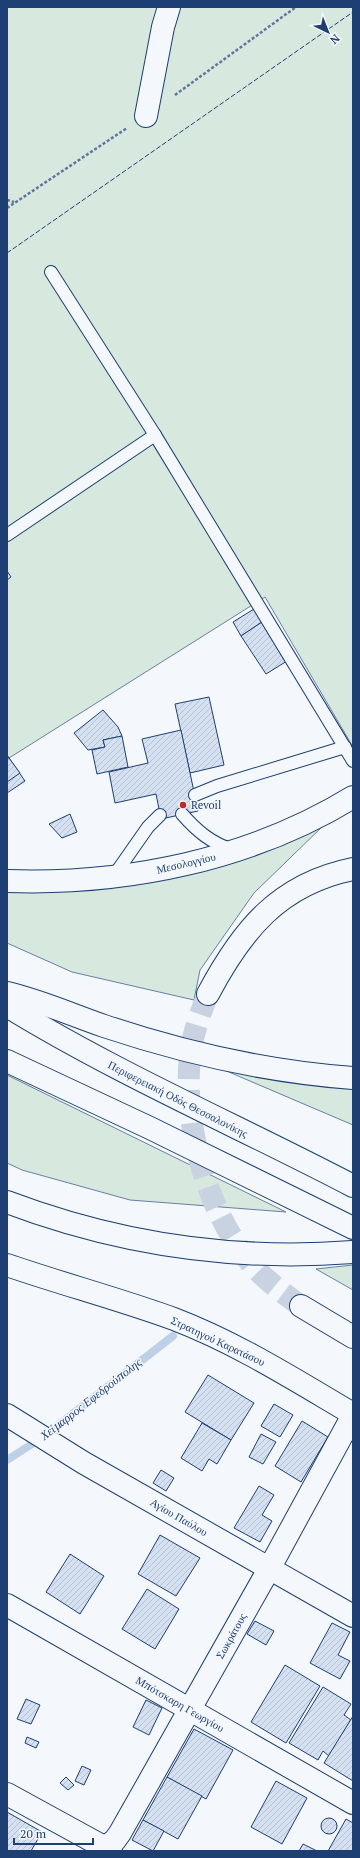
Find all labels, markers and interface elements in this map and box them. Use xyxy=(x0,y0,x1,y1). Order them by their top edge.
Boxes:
north arrow xyxy=(308,12,348,52)
text: N xyxy=(327,31,343,48)
place label: Revoil xyxy=(191,798,221,812)
marker: Revoil xyxy=(178,800,188,810)
street label: Μεσολογγίου xyxy=(155,849,217,877)
street label: Περιφερειακή Οδός Θεσσαλονίκης xyxy=(106,1058,251,1141)
street label: Στρατηγού Καρατάσου xyxy=(169,1313,268,1369)
water label: Χείμαρρος Εφεδρούπολης xyxy=(36,1354,145,1444)
street label: Αγίου Παύλου xyxy=(148,1495,211,1539)
street label: Σωκράτους xyxy=(213,1610,250,1661)
street label: Μπότσκαρη Γεωργίου xyxy=(133,1673,227,1735)
scale bar xyxy=(14,1820,93,1846)
text: 20 m xyxy=(20,1826,47,1841)

